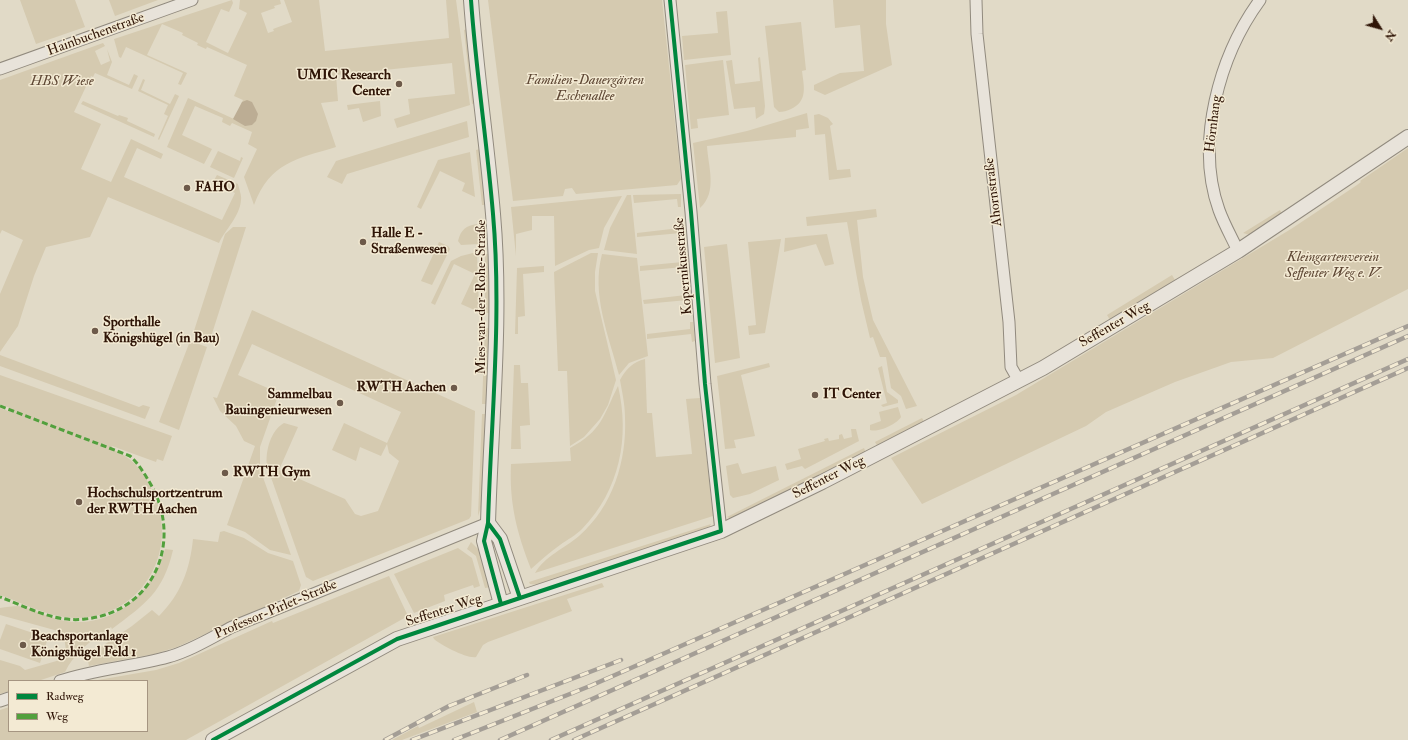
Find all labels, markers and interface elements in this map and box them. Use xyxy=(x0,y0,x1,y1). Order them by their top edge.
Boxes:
north arrow xyxy=(1360,8,1400,48)
street label: Hainbuchenstraße xyxy=(45,10,147,60)
text: N xyxy=(1382,28,1398,43)
place label: UMIC Research Center xyxy=(297,68,391,100)
park label: Familien-Dauergärten Eschenallee xyxy=(526,73,644,106)
park label: HBS Wiese xyxy=(30,74,94,90)
marker: UMIC Research Center xyxy=(394,79,404,89)
street label: Hörnhang xyxy=(1202,94,1226,154)
street label: Ahornstraße xyxy=(981,157,1007,227)
place label: FAHO xyxy=(195,180,235,196)
marker: FAHO xyxy=(182,183,192,193)
street label: Kopernikusstraße xyxy=(671,217,697,315)
street label: Mies-van-der-Rohe-Straße xyxy=(474,220,490,374)
place label: Halle E - Straßenwesen xyxy=(371,226,447,258)
marker: Halle E - Straßenwesen xyxy=(358,237,368,247)
park label: Kleingartenverein Seffenter Weg e. V. xyxy=(1285,250,1381,282)
street label: Seffenter Weg xyxy=(1077,298,1153,352)
place label: Sporthalle Königshügel (in Bau) xyxy=(103,315,219,348)
marker: Sporthalle Königshügel (in Bau) xyxy=(90,326,100,336)
place label: RWTH Aachen xyxy=(357,380,446,396)
marker: RWTH Aachen xyxy=(449,383,459,393)
place label: Sammelbau Bauingenieurwesen xyxy=(225,387,332,420)
place label: IT Center xyxy=(823,387,881,403)
marker: IT Center xyxy=(810,390,820,400)
marker: Sammelbau Bauingenieurwesen xyxy=(335,398,345,408)
street label: Seffenter Weg xyxy=(790,453,868,503)
place label: RWTH Gym xyxy=(233,465,310,481)
marker: RWTH Gym xyxy=(220,468,230,478)
place label: Hochschulsportzentrum der RWTH Aachen xyxy=(87,486,223,518)
marker: Hochschulsportzentrum der RWTH Aachen xyxy=(74,497,84,507)
street label: Professor-Pirlet-Straße xyxy=(212,577,340,643)
street label: Seffenter Weg xyxy=(404,591,484,631)
place label: Beachsportanlage Königshügel Feld 1 xyxy=(31,629,136,662)
marker: Beachsportanlage Königshügel Feld 1 xyxy=(18,640,28,650)
legend xyxy=(8,680,148,732)
text: Radweg xyxy=(46,689,84,704)
text: Weg xyxy=(46,709,68,724)

